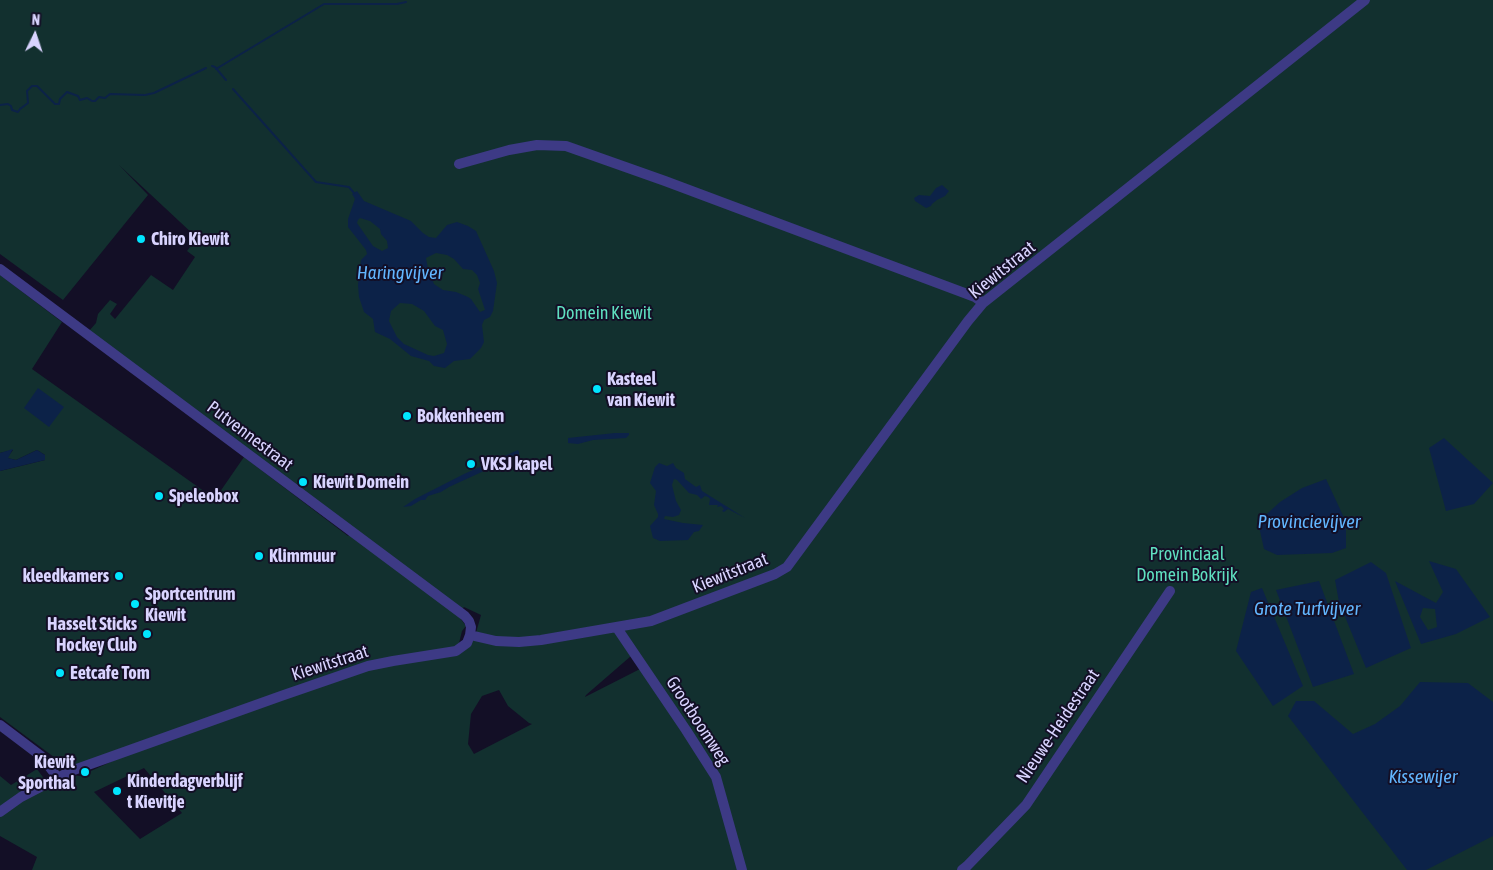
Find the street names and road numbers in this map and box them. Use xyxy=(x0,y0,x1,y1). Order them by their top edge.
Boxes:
street label: Kiewitstraat xyxy=(964,237,1040,303)
street label: Putvennestraat xyxy=(203,397,297,475)
street label: Kiewitstraat xyxy=(689,548,771,598)
street label: Kiewitstraat xyxy=(289,640,371,686)
street label: Nieuwe-Heidestraat xyxy=(1012,665,1104,787)
street label: Grootboomweg xyxy=(661,672,735,770)

